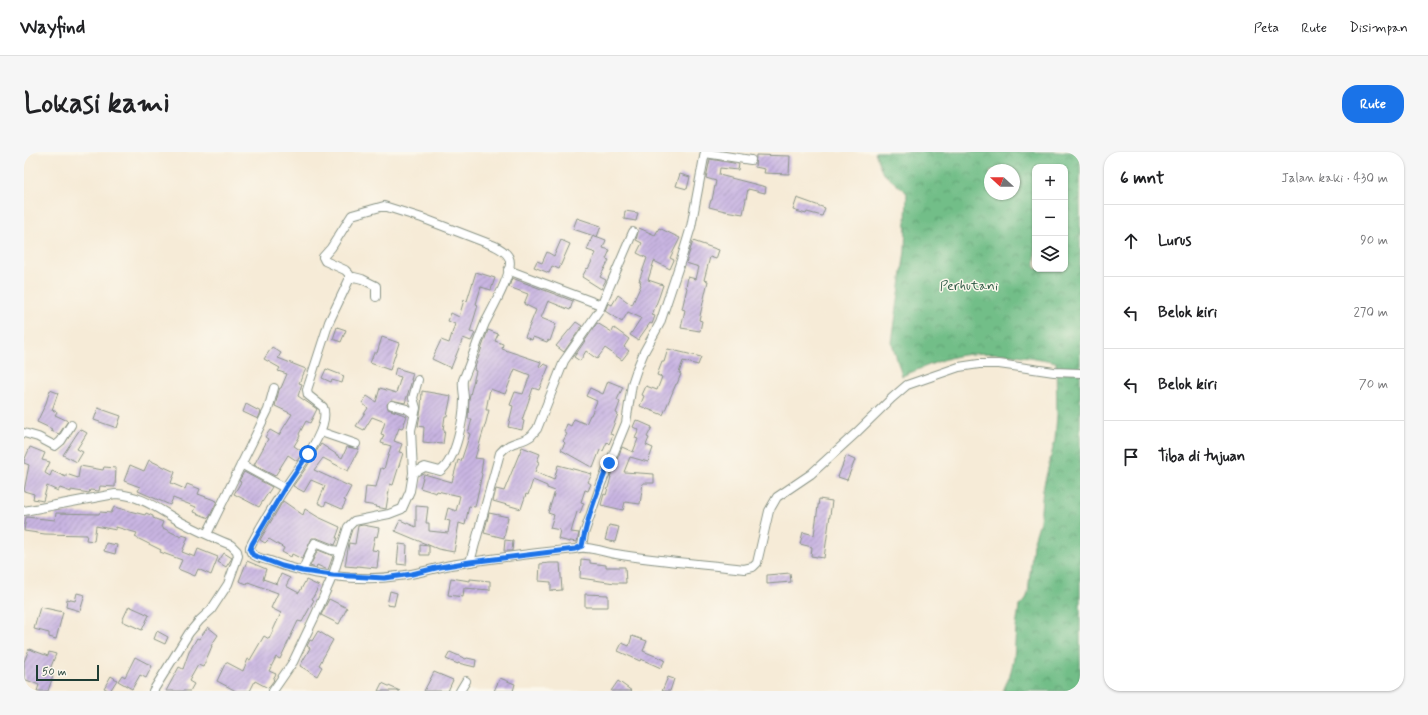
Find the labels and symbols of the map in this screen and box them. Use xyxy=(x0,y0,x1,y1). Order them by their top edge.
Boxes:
north arrow xyxy=(984,164,1020,200)
park label: Perhutani xyxy=(940,277,998,295)
route start xyxy=(299,445,317,463)
route end xyxy=(600,454,618,472)
scale bar xyxy=(36,663,99,682)

